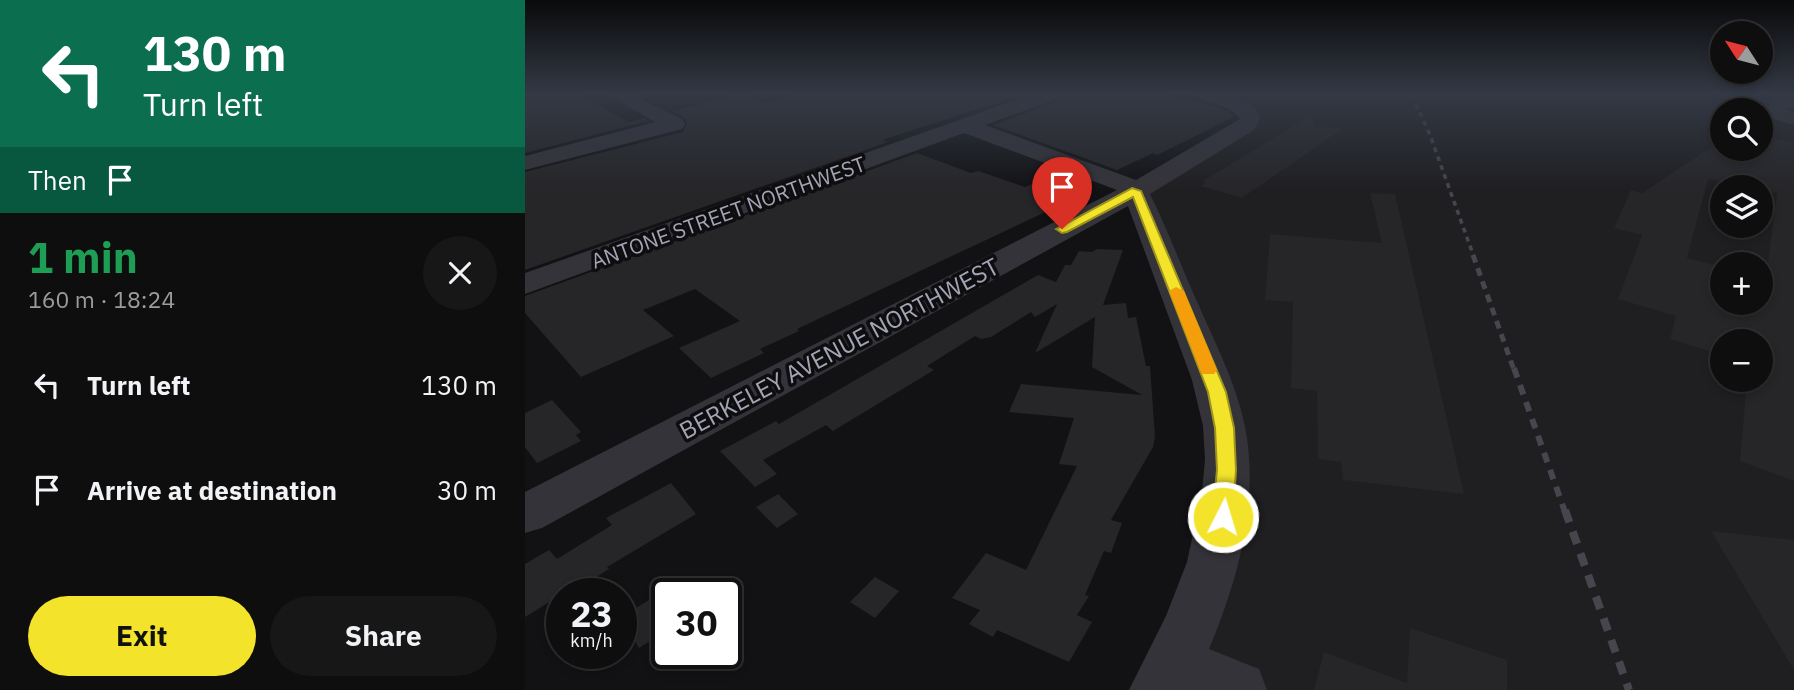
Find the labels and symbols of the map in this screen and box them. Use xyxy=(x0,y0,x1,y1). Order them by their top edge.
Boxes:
north arrow xyxy=(1710,21,1773,84)
street label: ANTONE STREET NORTHWEST xyxy=(587,149,869,275)
pin xyxy=(1032,157,1092,229)
street label: BERKELEY AVENUE NORTHWEST xyxy=(674,250,1005,446)
position arrow xyxy=(1186,480,1260,554)
speed limit sign: 30 xyxy=(651,578,742,669)

